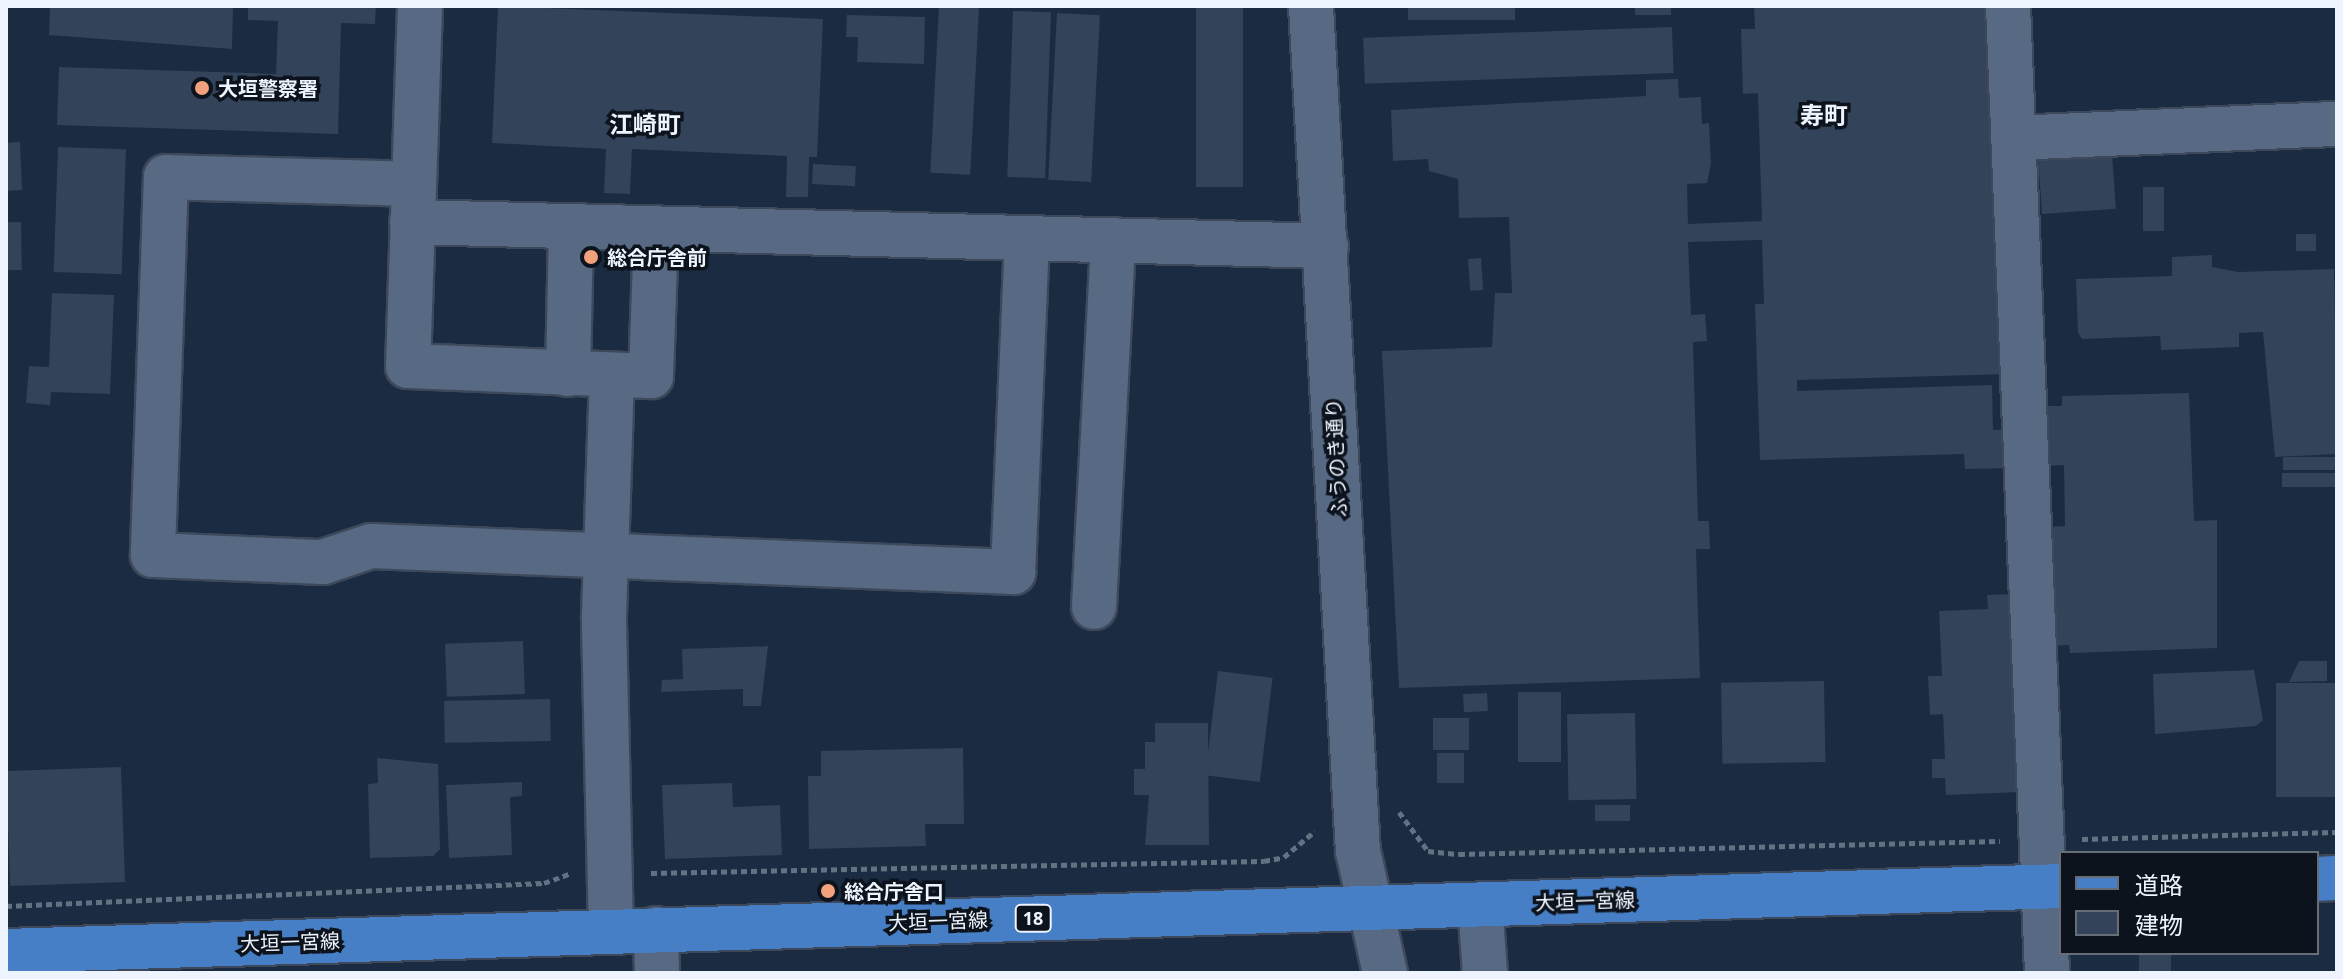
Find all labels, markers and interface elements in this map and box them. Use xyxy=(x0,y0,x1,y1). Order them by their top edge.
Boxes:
place label: 大垣警察署 xyxy=(218,76,318,100)
marker: 大垣警察署 xyxy=(193,79,211,97)
district label: 寿町 xyxy=(1800,101,1848,129)
district label: 江崎町 xyxy=(609,110,681,138)
place label: 総合庁舎前 xyxy=(607,245,707,269)
marker: 総合庁舎前 xyxy=(582,248,600,266)
street label: ふうのき通り xyxy=(1321,397,1351,519)
legend xyxy=(2059,851,2319,955)
text: 道路 xyxy=(2135,868,2183,901)
place label: 総合庁舎口 xyxy=(844,879,944,903)
marker: 総合庁舎口 xyxy=(819,882,837,900)
street label: 大垣一宮線 xyxy=(1535,887,1635,915)
road number: 18 xyxy=(1013,904,1053,932)
street label: 大垣一宮線 xyxy=(888,907,988,935)
text: 建物 xyxy=(2135,908,2183,941)
street label: 大垣一宮線 xyxy=(240,928,340,956)

